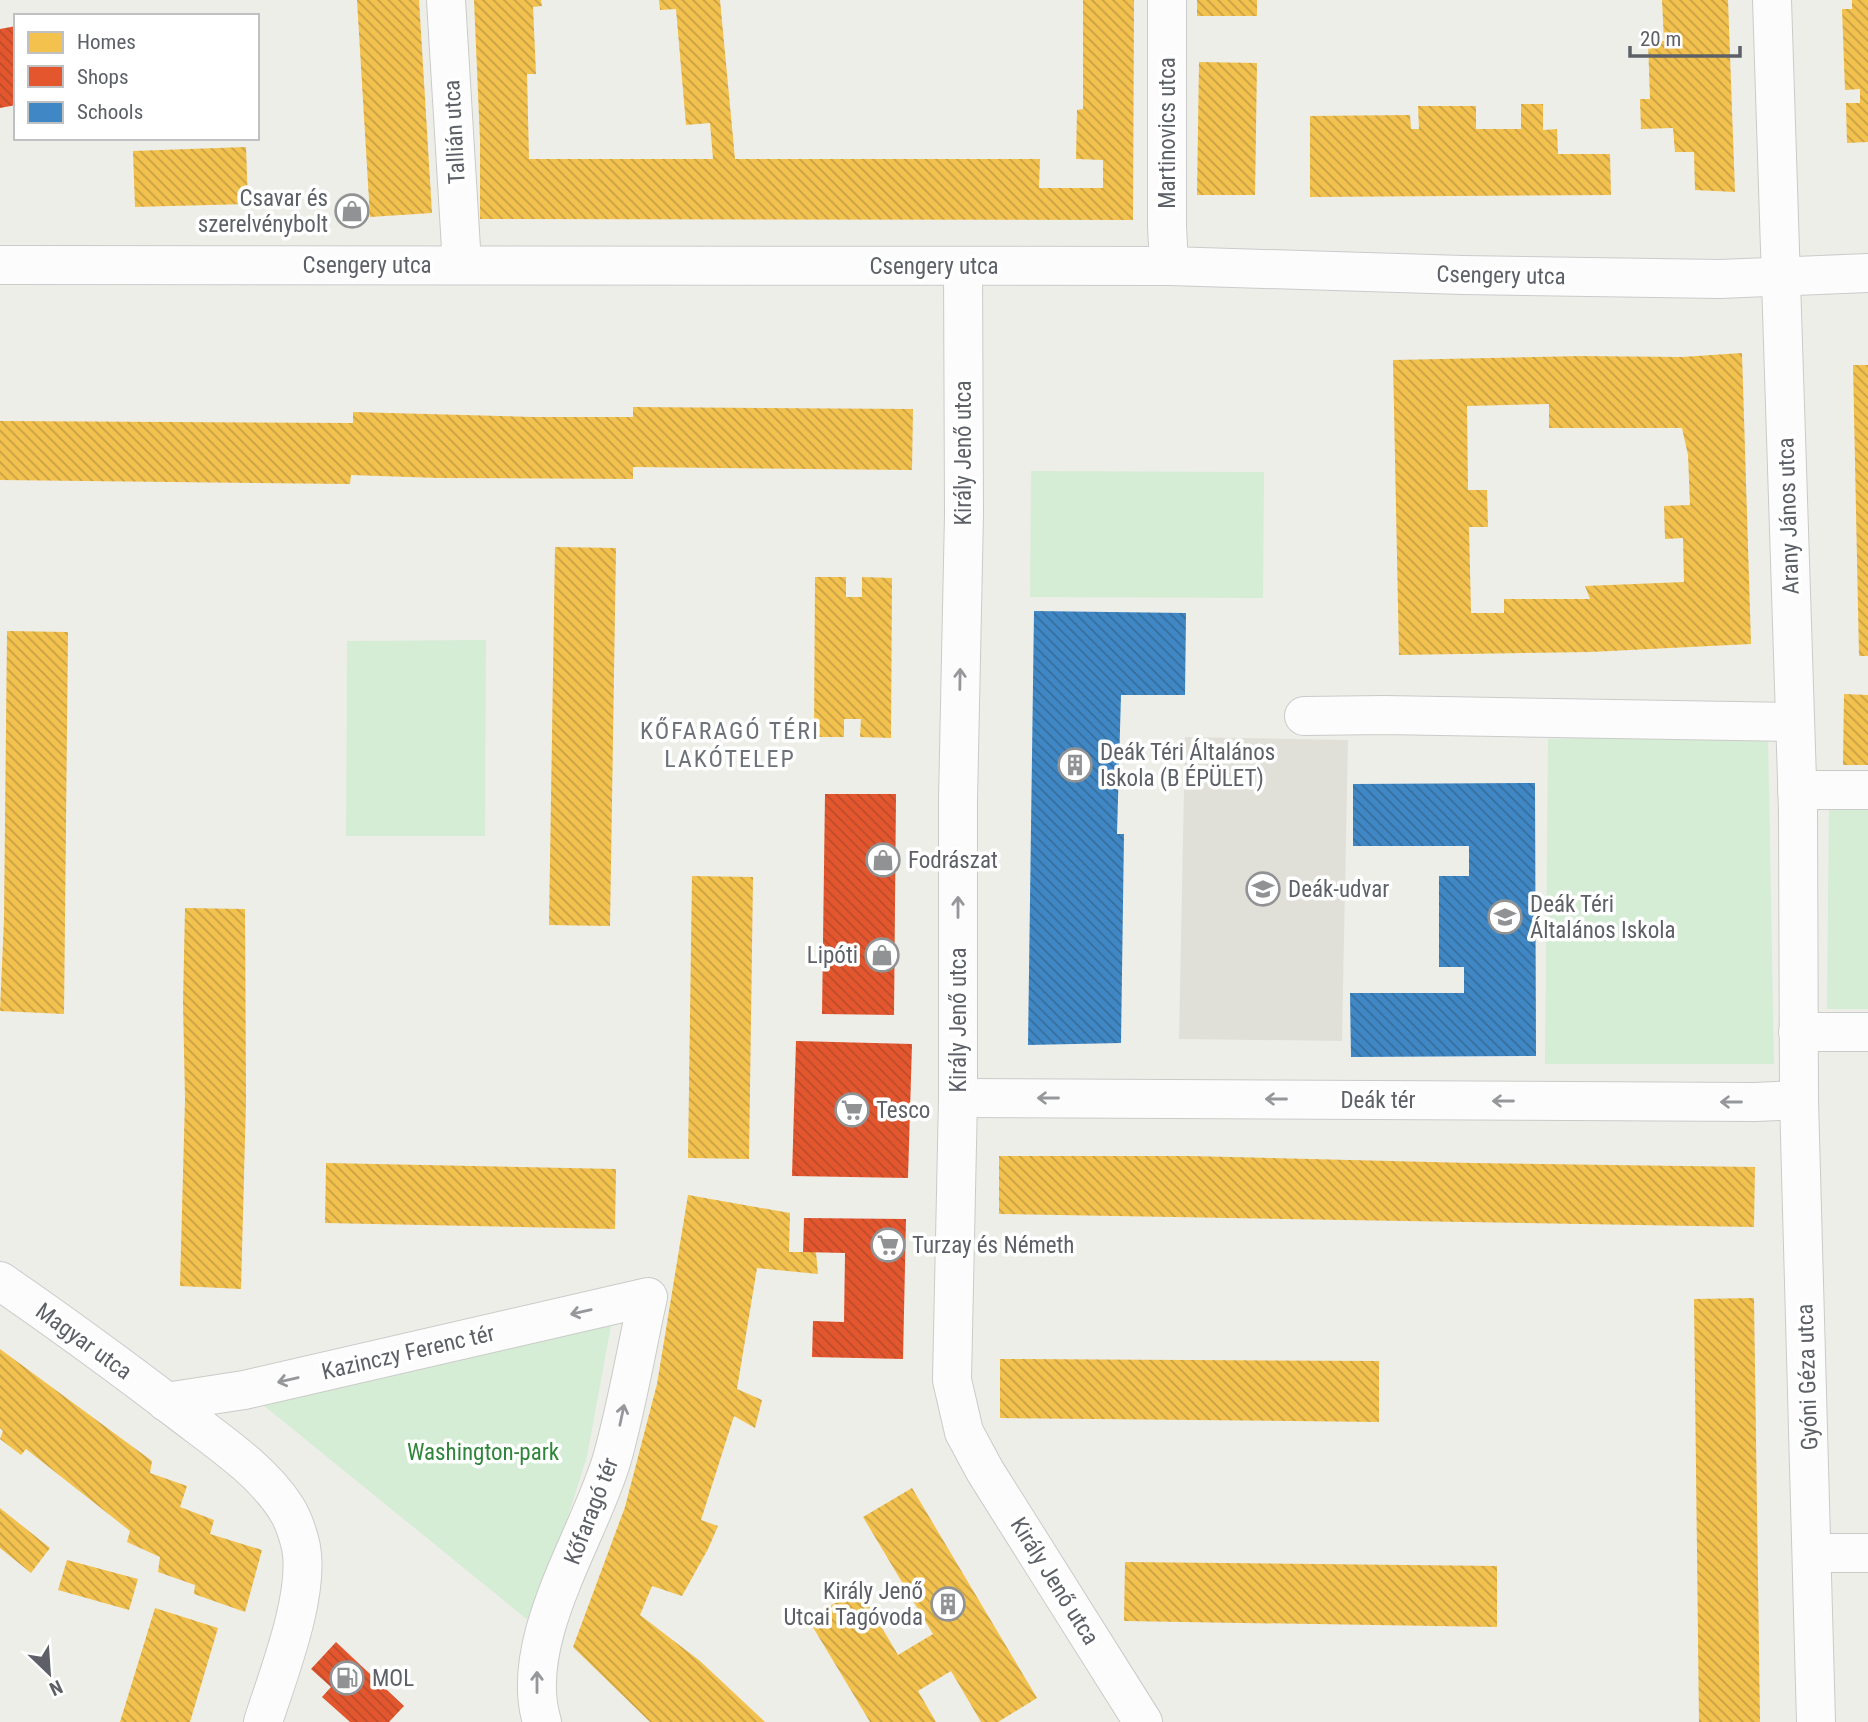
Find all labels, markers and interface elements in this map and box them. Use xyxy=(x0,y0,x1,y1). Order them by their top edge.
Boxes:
legend xyxy=(14,14,259,140)
scale bar xyxy=(1630,14,1740,58)
text: 20 m xyxy=(1640,27,1681,51)
text: Homes xyxy=(77,30,136,54)
street label: Martinovics utca xyxy=(1154,57,1181,209)
text: Shops xyxy=(77,65,129,89)
street label: Tallián utca xyxy=(438,79,471,185)
text: Schools xyxy=(77,100,143,124)
place label: Csavar és szerelvénybolt xyxy=(198,185,328,238)
shop icon: Csavar és szerelvénybolt xyxy=(333,192,371,230)
street label: Csengery utca xyxy=(302,252,432,279)
street label: Csengery utca xyxy=(869,253,999,280)
street label: Csengery utca xyxy=(1436,261,1566,290)
street label: Király Jenő utca xyxy=(950,381,977,525)
street label: Arany János utca xyxy=(1772,437,1805,595)
one-way arrow xyxy=(954,668,967,691)
district label: KŐFARAGÓ TÉRI LAKÓTELEP xyxy=(640,717,820,773)
place label: Deák Téri Általános Iskola (B ÉPÜLET) xyxy=(1100,738,1275,792)
building icon: Deák Téri Általános Iskola (B ÉPÜLET) xyxy=(1056,746,1094,784)
shop icon: Fodrászat xyxy=(864,841,902,879)
place label: Fodrászat xyxy=(908,847,998,874)
school or university icon: Deák-udvar xyxy=(1244,870,1282,908)
place label: Deák-udvar xyxy=(1288,876,1389,903)
place label: Deák Téri Általános Iskola xyxy=(1530,891,1676,944)
one-way arrow xyxy=(951,896,965,919)
school or university icon: Deák Téri Általános Iskola xyxy=(1486,898,1524,936)
shop icon: Lipóti xyxy=(863,936,901,974)
place label: Lipóti xyxy=(807,942,858,969)
street label: Király Jenő utca xyxy=(945,948,972,1092)
street label: Deák tér xyxy=(1340,1087,1416,1114)
supermarket icon: Tesco xyxy=(833,1091,871,1129)
one-way arrow xyxy=(1037,1092,1060,1105)
one-way arrow xyxy=(1264,1092,1287,1106)
one-way arrow xyxy=(1492,1094,1515,1108)
one-way arrow xyxy=(1719,1095,1742,1109)
place label: Tesco xyxy=(876,1097,930,1124)
supermarket icon: Turzay és Németh xyxy=(869,1226,907,1264)
place label: Turzay és Németh xyxy=(912,1232,1074,1259)
street label: Magyar utca xyxy=(30,1298,137,1385)
street label: Gyóni Géza utca xyxy=(1791,1303,1824,1451)
one-way arrow xyxy=(570,1306,593,1320)
street label: Kazinczy Ferenc tér xyxy=(319,1319,497,1385)
one-way arrow xyxy=(277,1374,300,1387)
one-way arrow xyxy=(615,1404,629,1427)
park label: Washington-park xyxy=(407,1439,560,1466)
street label: Kőfaragó tér xyxy=(559,1454,624,1568)
street label: Király Jenő utca xyxy=(1005,1513,1104,1650)
place label: Király Jenő Utcai Tagóvoda xyxy=(783,1578,923,1631)
building icon: Király Jenő Utcai Tagóvoda xyxy=(929,1585,967,1623)
north arrow xyxy=(14,1638,84,1708)
fuel station icon: MOL xyxy=(328,1659,366,1697)
place label: MOL xyxy=(372,1665,414,1692)
one-way arrow xyxy=(530,1670,544,1693)
text: N xyxy=(46,1675,66,1701)

